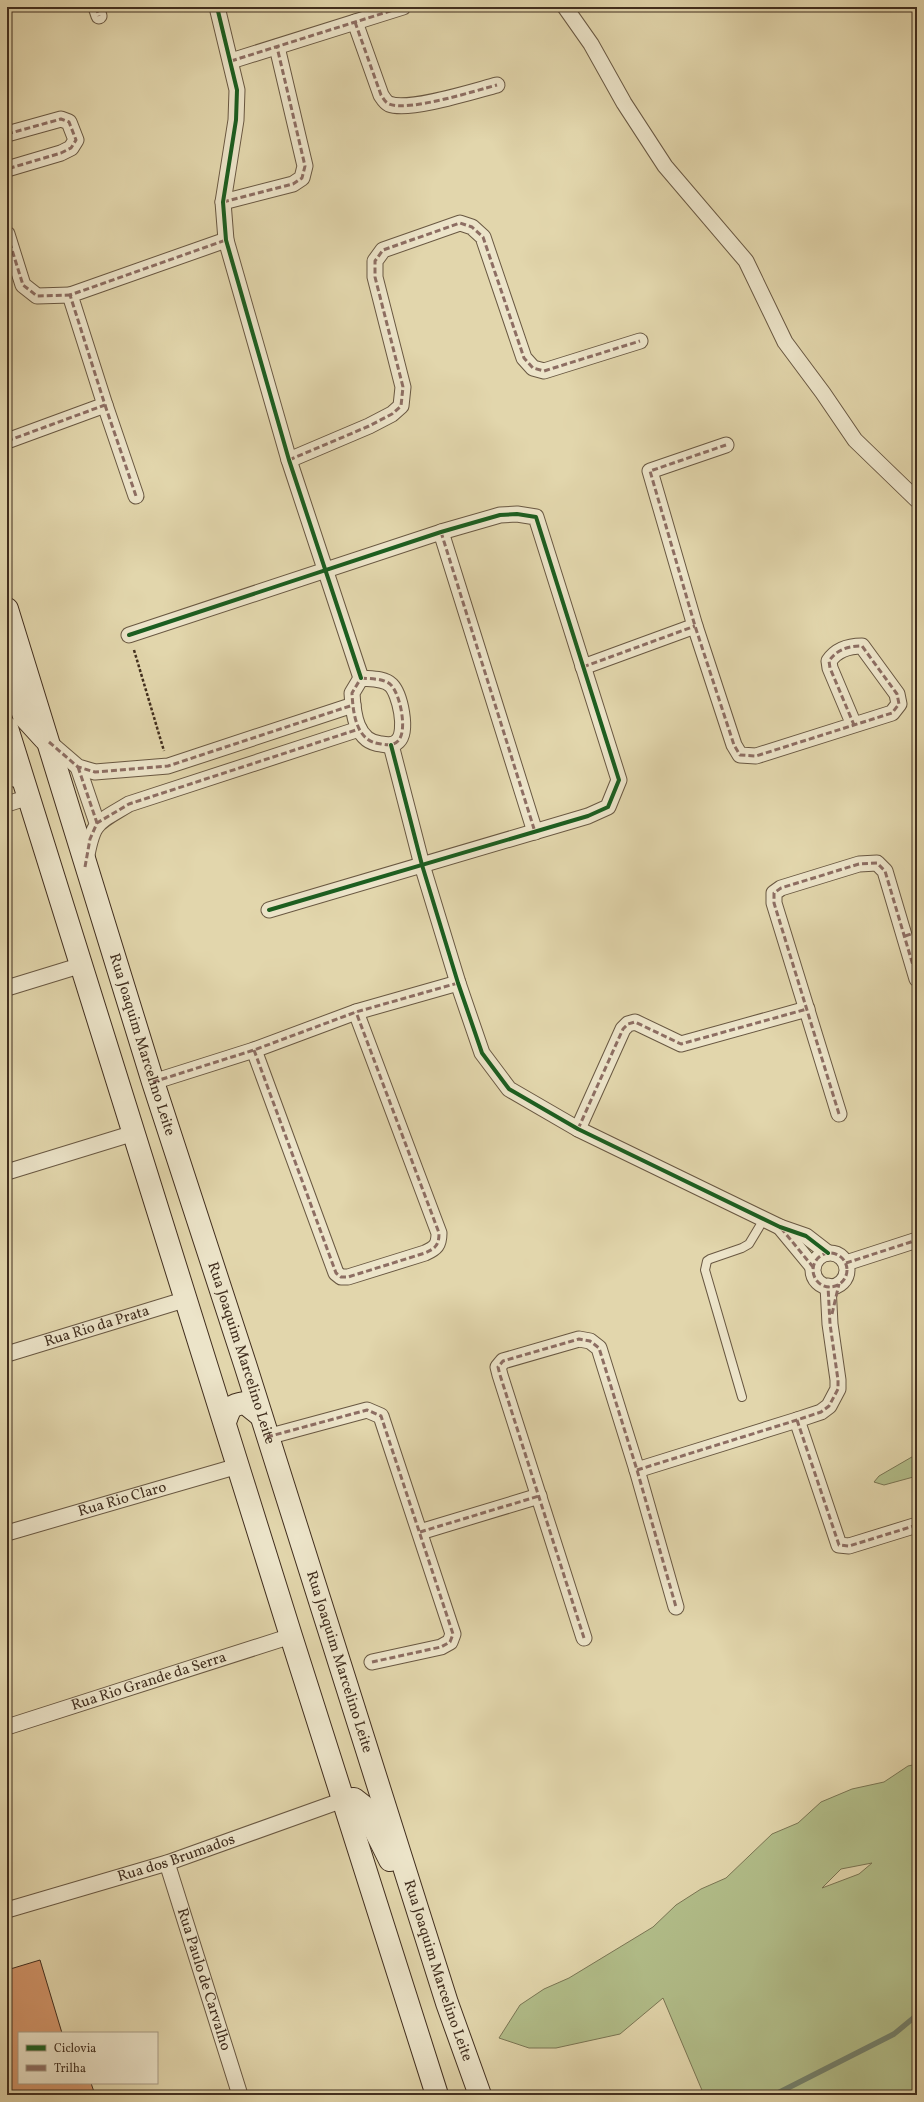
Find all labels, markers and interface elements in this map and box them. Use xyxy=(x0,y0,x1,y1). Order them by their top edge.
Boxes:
street label: Rua Joaquim Marcelino Leite xyxy=(103,951,180,1138)
street label: Rua Joaquim Marcelino Leite xyxy=(202,1259,280,1447)
street label: Rua Rio da Prata xyxy=(42,1301,152,1352)
street label: Rua Rio Claro xyxy=(76,1477,169,1522)
street label: Rua Joaquim Marcelino Leite xyxy=(301,1568,378,1756)
street label: Rua Rio Grande da Serra xyxy=(69,1647,229,1716)
street label: Rua dos Brumados xyxy=(115,1829,238,1888)
street label: Rua Joaquim Marcelino Leite xyxy=(398,1877,478,2064)
street label: Rua Paulo de Carvalho xyxy=(171,1905,236,2053)
legend xyxy=(18,2032,158,2084)
text: Ciclovia xyxy=(54,2041,96,2057)
text: Trilha xyxy=(54,2061,86,2077)

